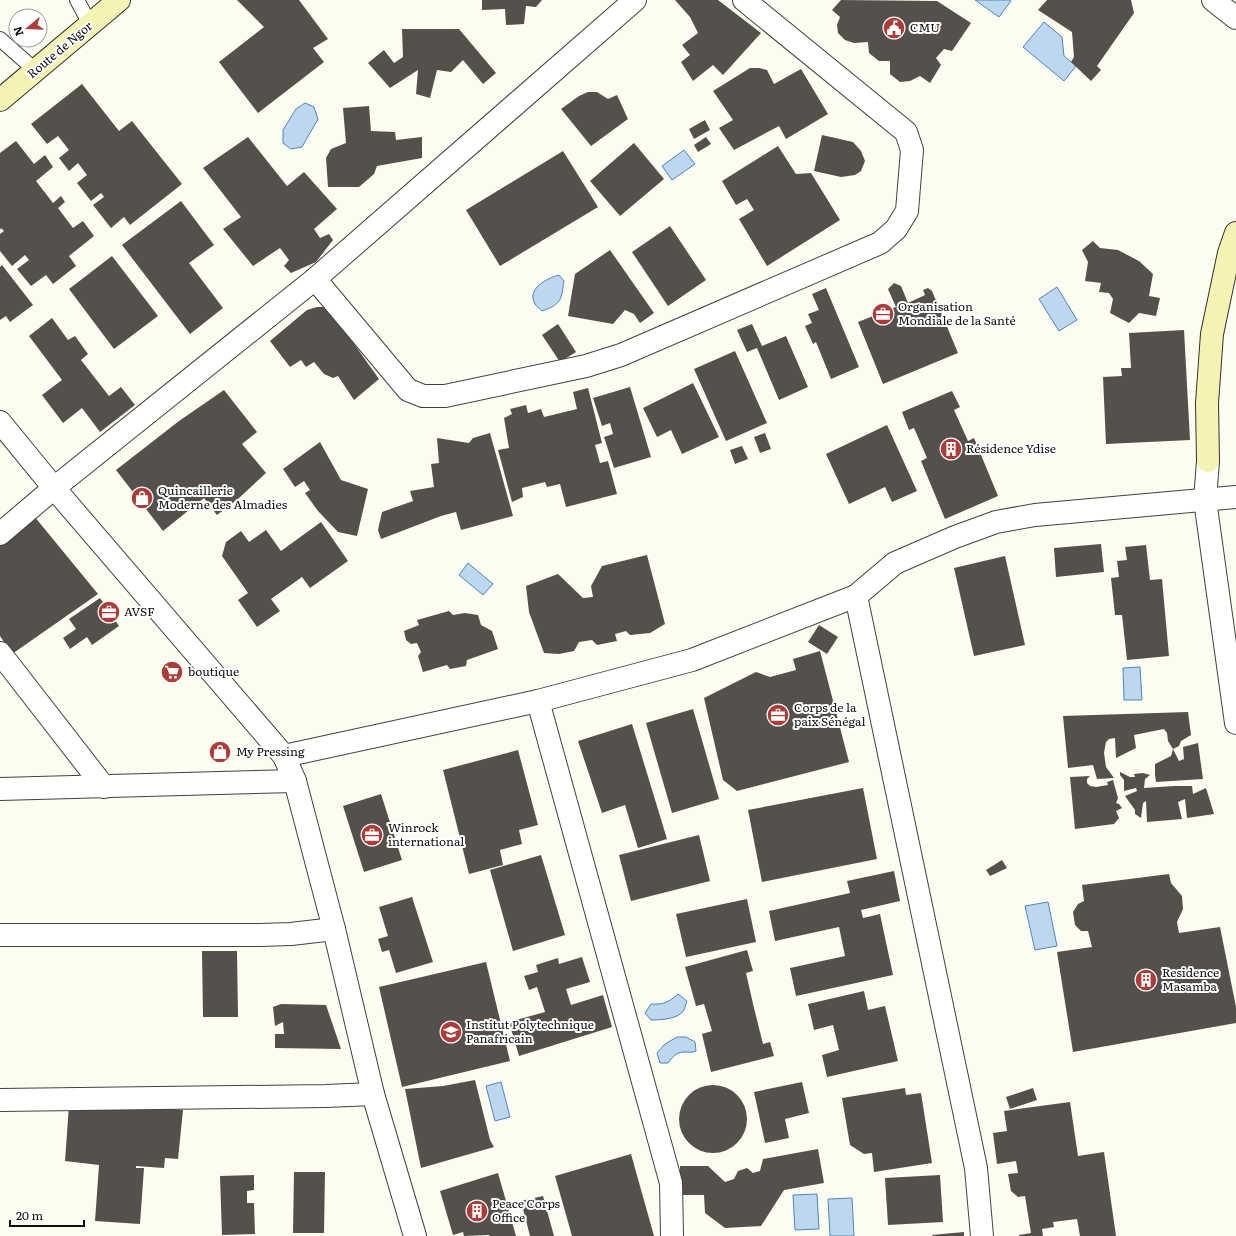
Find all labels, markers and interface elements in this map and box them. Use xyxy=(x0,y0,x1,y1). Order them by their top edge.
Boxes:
north arrow xyxy=(8,8,48,48)
public building icon: CMU xyxy=(881,15,907,41)
street label: Route de Ngor xyxy=(23,16,96,82)
place label: CMU xyxy=(910,18,940,36)
text: N xyxy=(9,25,27,39)
place label: Organisation Mondiale de la Santé xyxy=(898,297,1016,329)
office icon: Organisation Mondiale de la Santé xyxy=(870,301,896,327)
building icon: Résidence Ydise xyxy=(938,436,964,462)
place label: Résidence Ydise xyxy=(966,439,1056,457)
place label: Quincaillerie Moderne des Almadies xyxy=(158,481,288,513)
shop icon: Quincaillerie Moderne des Almadies xyxy=(129,485,155,511)
office icon: AVSF xyxy=(96,599,122,625)
place label: AVSF xyxy=(124,602,155,620)
supermarket icon: boutique xyxy=(159,659,185,685)
place label: boutique xyxy=(188,662,239,680)
place label: Corps de la paix Sénégal xyxy=(794,698,866,730)
office icon: Corps de la paix Sénégal xyxy=(765,702,791,728)
shop icon: My Pressing xyxy=(207,739,233,765)
place label: My Pressing xyxy=(236,742,305,760)
place label: Winrock international xyxy=(388,818,464,850)
office icon: Winrock international xyxy=(359,822,385,848)
place label: Residence Masamba xyxy=(1162,963,1219,995)
building icon: Residence Masamba xyxy=(1133,967,1159,993)
place label: Institut Polytechnique Panafricain xyxy=(466,1015,594,1047)
school or university icon: Institut Polytechnique Panafricain xyxy=(438,1019,464,1045)
place label: Peace Corps Office xyxy=(492,1194,561,1226)
building icon: Peace Corps Office xyxy=(464,1198,490,1224)
scale bar xyxy=(10,1202,84,1228)
text: 20 m xyxy=(16,1206,43,1224)

